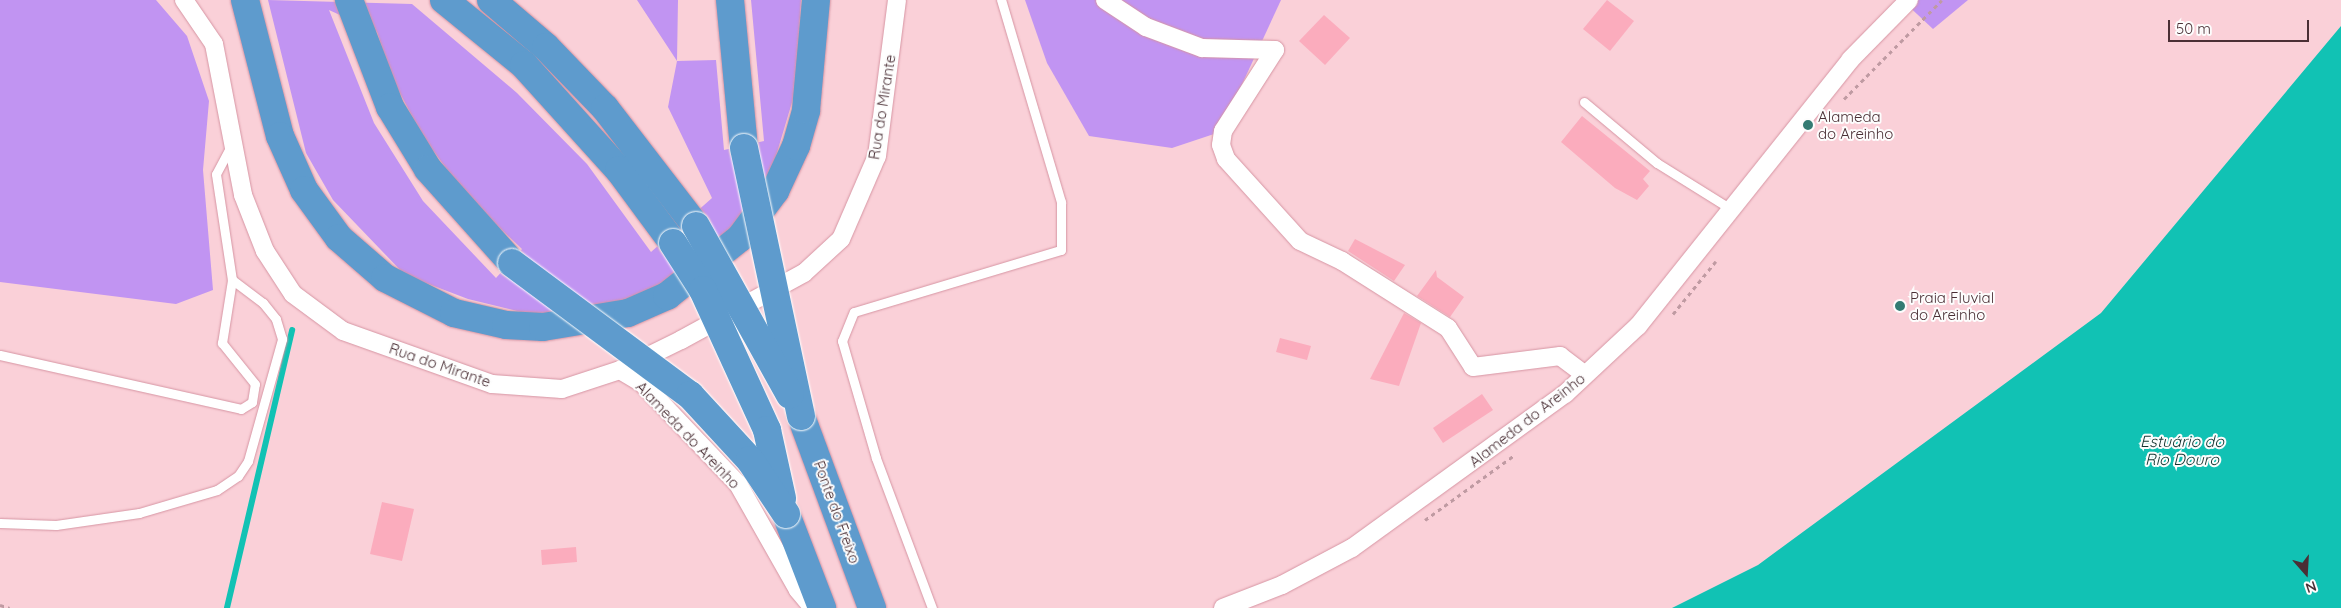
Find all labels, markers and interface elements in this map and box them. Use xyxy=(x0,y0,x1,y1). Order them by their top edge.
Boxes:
scale bar xyxy=(2171,10,2312,42)
text: 50 m xyxy=(2176,19,2211,38)
street label: Rua do Mirante xyxy=(865,53,899,161)
place label: Alameda do Areinho xyxy=(1818,107,1893,142)
marker: Alameda do Areinho xyxy=(1802,119,1814,131)
place label: Praia Fluvial do Areinho xyxy=(1910,288,1994,323)
marker: Praia Fluvial do Areinho xyxy=(1894,300,1906,312)
street label: Rua do Mirante xyxy=(387,339,493,391)
street label: Alameda do Areinho xyxy=(1466,369,1588,471)
street label: Alameda do Areinho xyxy=(632,378,744,492)
water label: Estuário do Rio Douro xyxy=(2140,431,2224,469)
street label: Ponte do Freixo xyxy=(810,458,864,566)
north arrow xyxy=(2281,548,2331,598)
text: N xyxy=(2303,577,2319,597)

